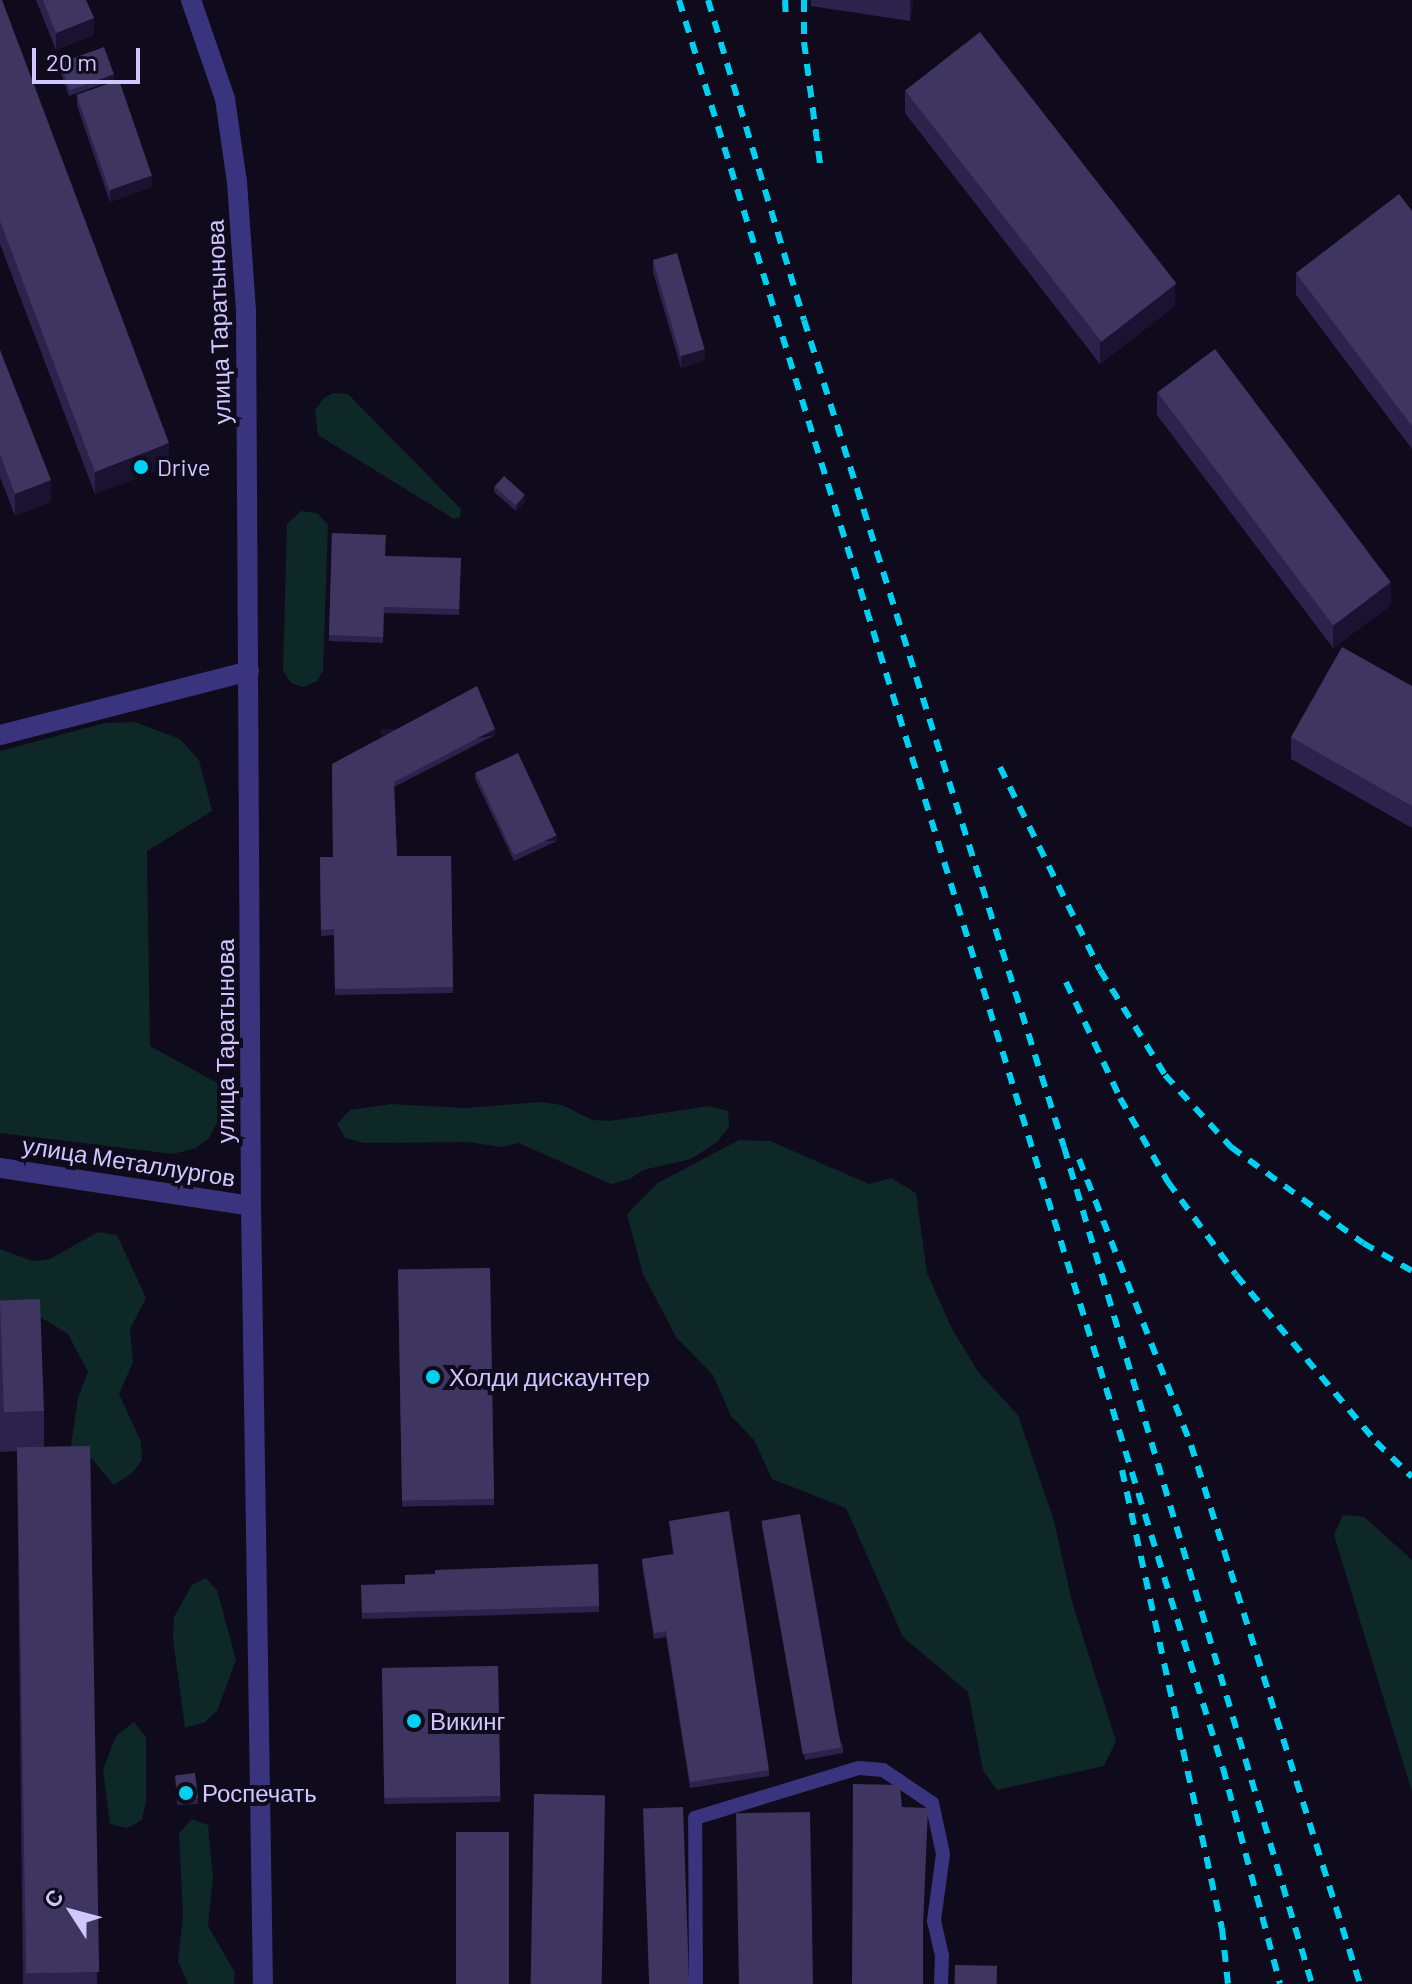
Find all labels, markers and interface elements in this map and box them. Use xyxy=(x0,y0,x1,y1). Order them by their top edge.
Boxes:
scale bar xyxy=(36,32,144,82)
text: 20 m xyxy=(46,47,97,76)
street label: улица Таратынова xyxy=(200,219,236,425)
place label: Drive xyxy=(157,453,210,481)
marker: Drive xyxy=(132,458,150,476)
street label: улица Таратынова xyxy=(211,939,239,1143)
street label: улица Металлургов xyxy=(21,1130,237,1192)
place label: Холди дискаунтер xyxy=(449,1363,650,1391)
marker: Холди дискаунтер xyxy=(424,1368,442,1386)
place label: Викинг xyxy=(430,1707,505,1735)
marker: Викинг xyxy=(405,1712,423,1730)
place label: Роспечать xyxy=(202,1779,317,1807)
marker: Роспечать xyxy=(177,1784,195,1802)
north arrow xyxy=(32,1872,112,1952)
text: С xyxy=(37,1884,68,1912)

